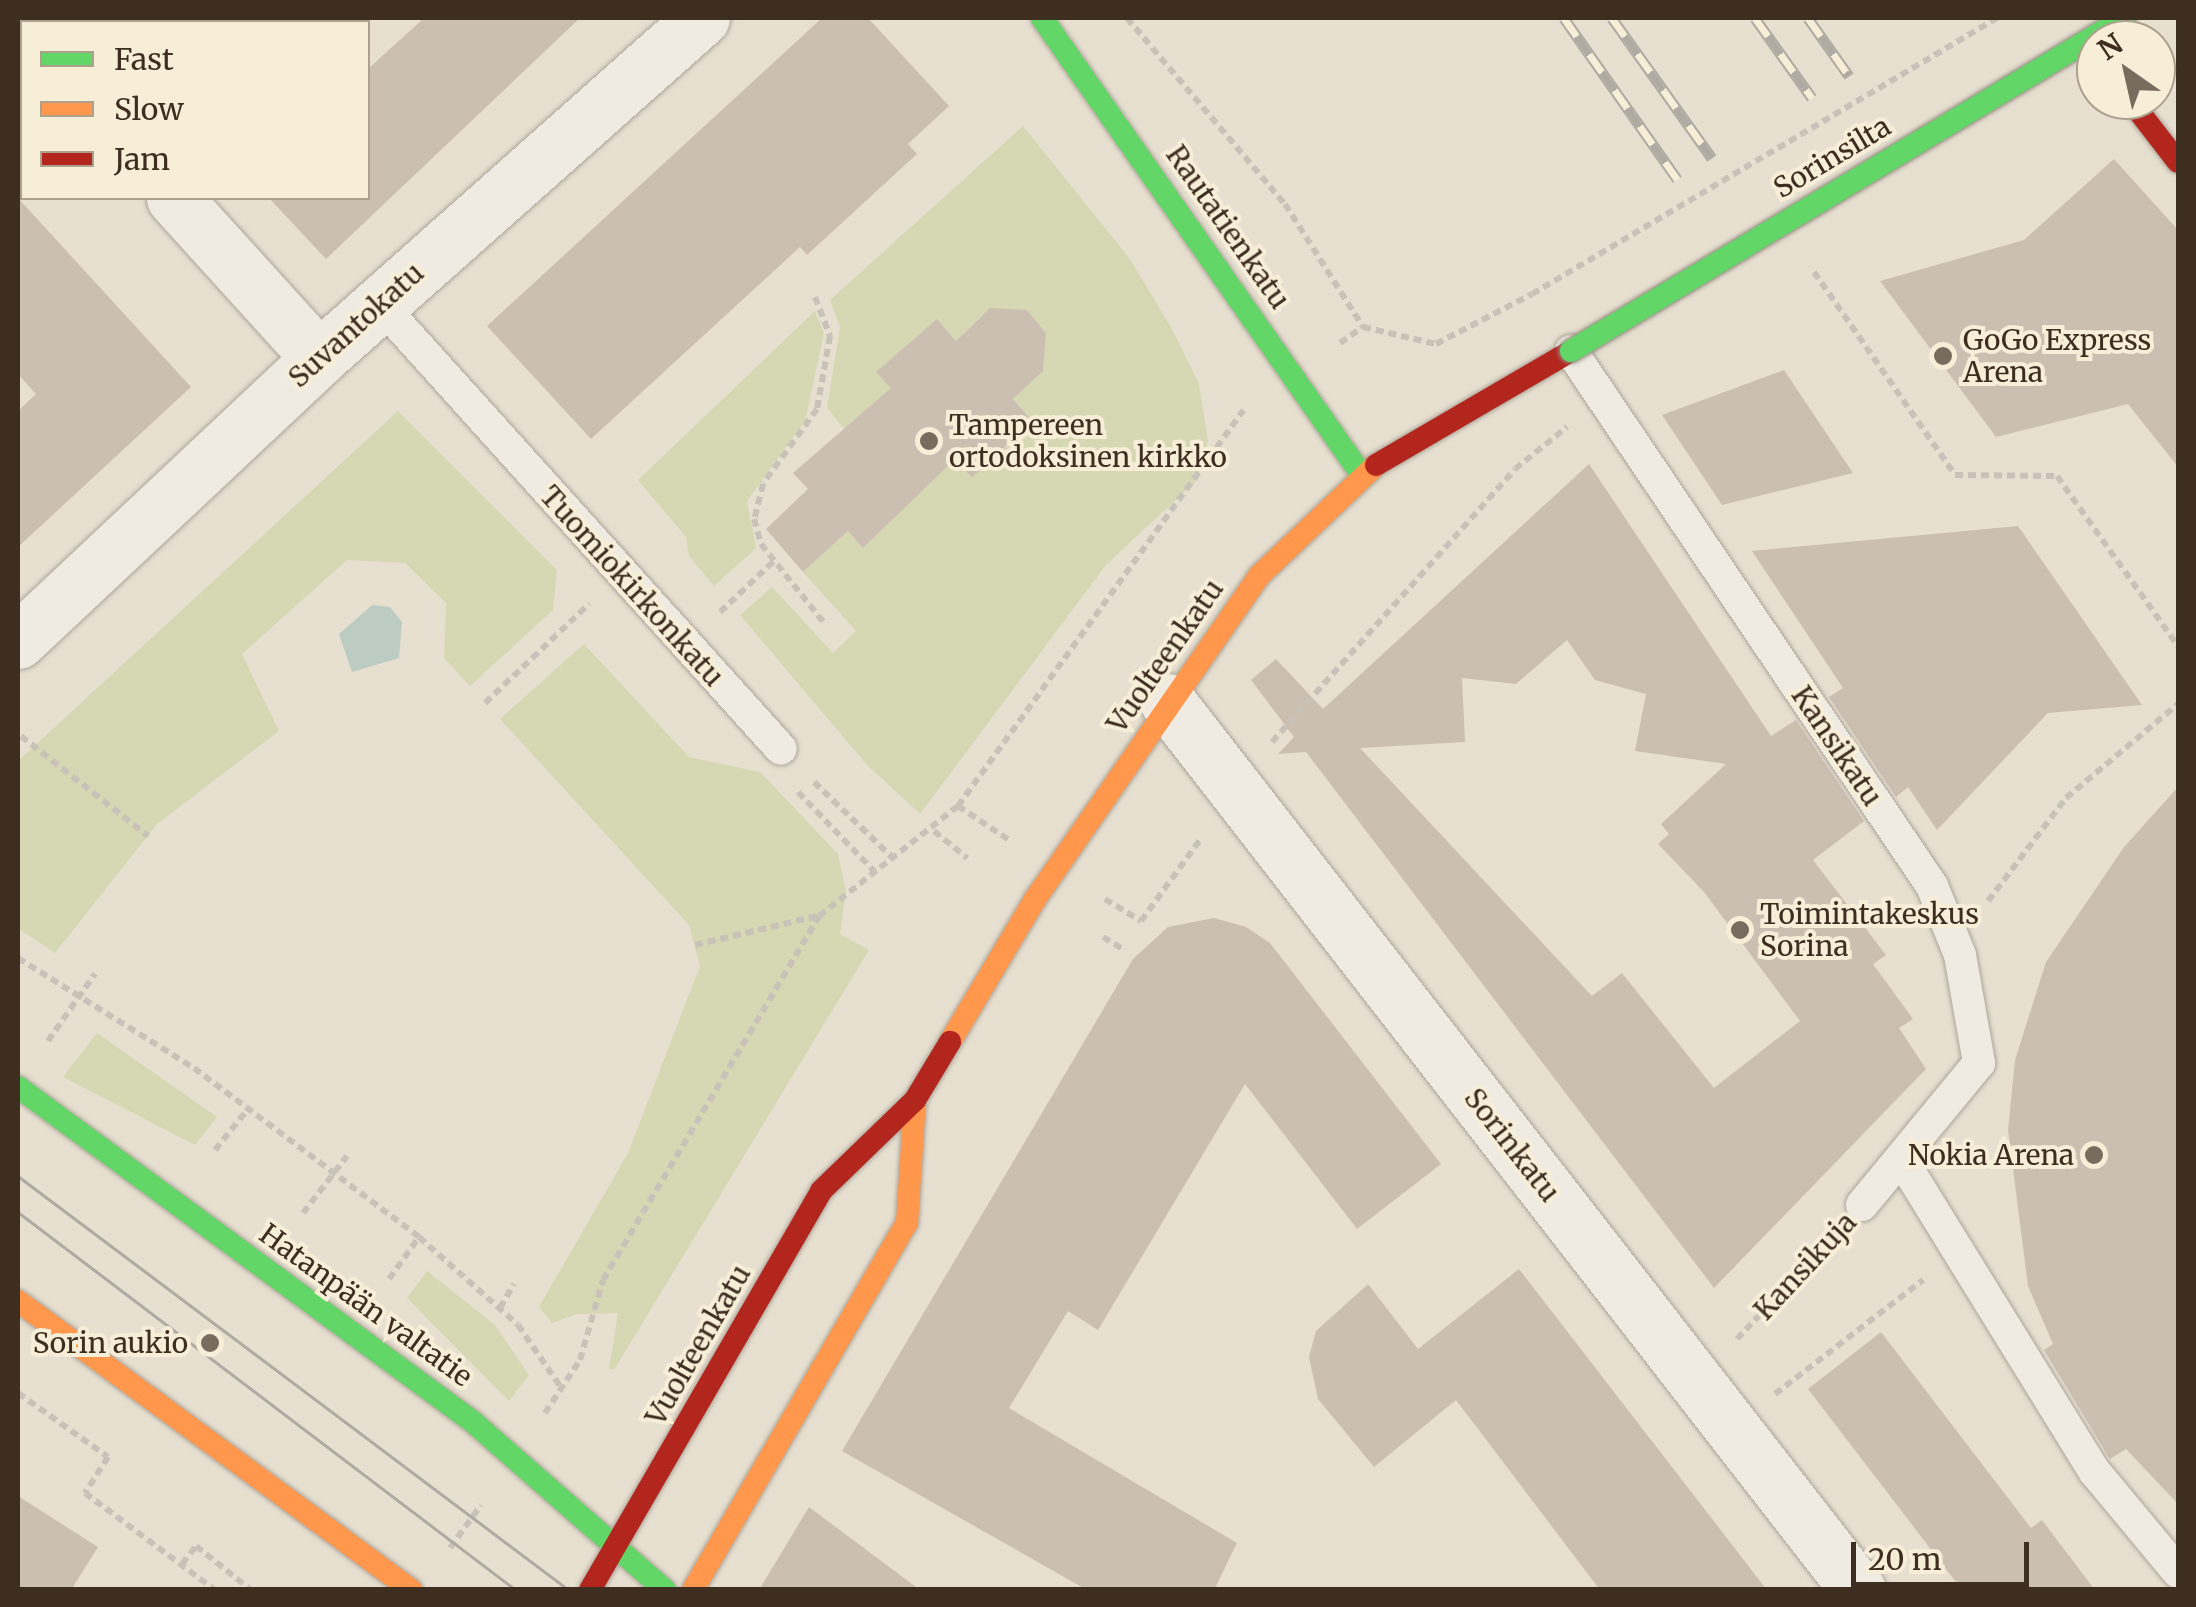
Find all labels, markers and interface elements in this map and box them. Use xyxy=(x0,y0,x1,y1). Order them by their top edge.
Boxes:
legend xyxy=(20,20,370,200)
north arrow xyxy=(2076,20,2176,120)
text: N xyxy=(2091,26,2130,68)
text: Fast xyxy=(114,40,174,78)
text: Slow xyxy=(114,90,184,128)
street label: Sorinsilta xyxy=(1767,109,1897,205)
street label: Rautatienkatu xyxy=(1159,139,1297,315)
text: Jam xyxy=(114,140,170,178)
street label: Suvantokatu xyxy=(282,256,430,394)
place label: GoGo Express Arena xyxy=(1963,323,2151,389)
marker: GoGo Express Arena xyxy=(1932,345,1954,367)
place label: Tampereen ortodoksinen kirkko xyxy=(949,408,1227,474)
marker: Tampereen ortodoksinen kirkko xyxy=(918,430,940,452)
street label: Tuomiokirkonkatu xyxy=(533,479,731,693)
street label: Vuolteenkatu xyxy=(1100,573,1230,739)
street label: Kansikatu xyxy=(1785,680,1889,812)
place label: Toimintakeskus Sorina xyxy=(1760,897,1979,963)
marker: Toimintakeskus Sorina xyxy=(1729,919,1751,941)
street label: Sorinkatu xyxy=(1457,1082,1567,1208)
place label: Nokia Arena xyxy=(1908,1138,2074,1172)
marker: Nokia Arena xyxy=(2083,1144,2105,1166)
street label: Kansikuja xyxy=(1747,1205,1863,1327)
street label: Hatanpään valtatie xyxy=(253,1217,479,1393)
street label: Vuolteenkatu xyxy=(639,1259,757,1431)
place label: Sorin aukio xyxy=(33,1326,188,1360)
marker: Sorin aukio xyxy=(197,1330,223,1356)
scale bar xyxy=(1856,1522,2034,1584)
text: 20 m xyxy=(1868,1540,1941,1578)

